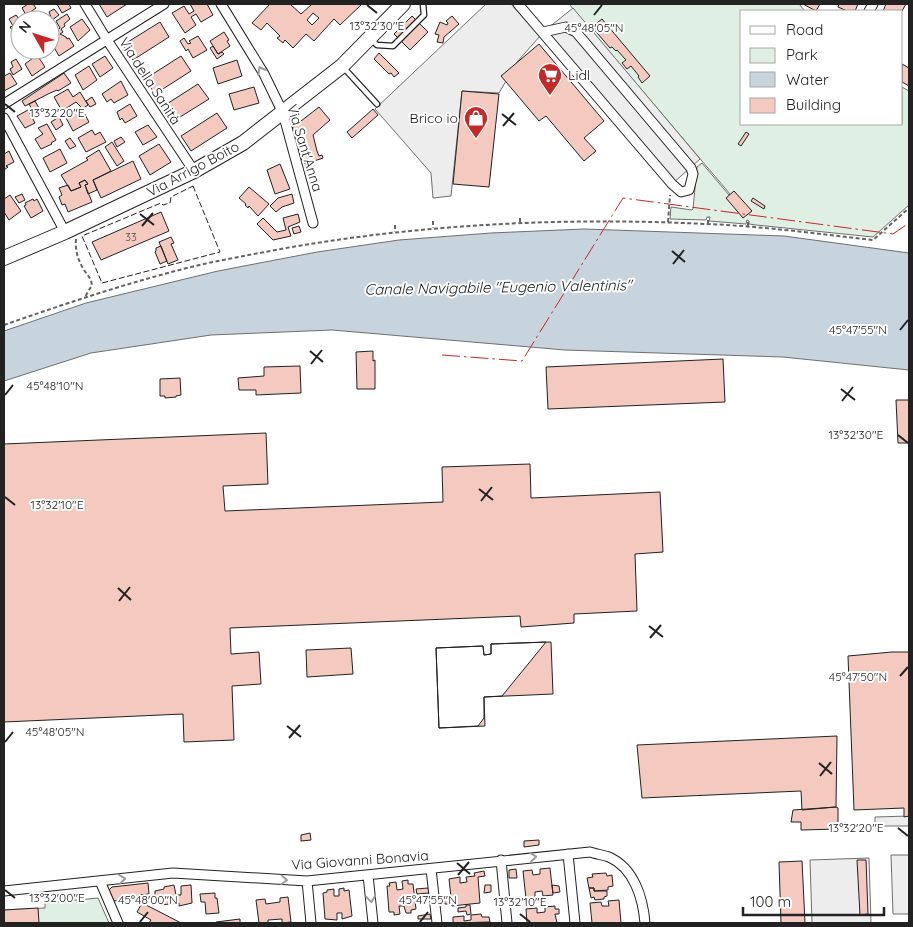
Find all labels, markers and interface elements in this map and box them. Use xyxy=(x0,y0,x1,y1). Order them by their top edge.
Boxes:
north arrow xyxy=(10,10,60,60)
legend xyxy=(740,10,903,125)
text: N xyxy=(15,17,35,36)
text: 13°32'30"E xyxy=(350,18,405,33)
text: 45°48'05"N xyxy=(564,20,624,35)
text: Road xyxy=(786,20,823,39)
street label: Via della Sanità xyxy=(115,34,185,128)
text: Park xyxy=(786,45,818,64)
supermarket icon: Lidl xyxy=(537,62,563,96)
one-way arrow xyxy=(257,66,267,75)
place label: Lidl xyxy=(568,66,590,84)
text: Water xyxy=(786,70,829,89)
text: Building xyxy=(786,95,841,114)
street label: Via Sant'Anna xyxy=(283,102,327,194)
text: 13°32'20"E xyxy=(29,105,85,120)
shop icon: Brico io xyxy=(463,105,489,139)
place label: Brico io xyxy=(410,109,458,127)
street label: Via Arrigo Boito xyxy=(144,137,242,201)
house number: 33 xyxy=(125,230,137,244)
water label: Canale Navigabile "Eugenio Valentinis" xyxy=(364,275,634,299)
text: 45°47'55"N xyxy=(829,322,887,337)
text: 45°48'10"N xyxy=(27,378,83,393)
text: 13°32'30"E xyxy=(829,427,884,442)
text: 13°32'10"E xyxy=(31,497,84,512)
text: 45°47'50"N xyxy=(829,669,887,684)
text: 45°48'05"N xyxy=(25,724,85,739)
text: 13°32'20"E xyxy=(828,820,884,835)
street label: Via Giovanni Bonavia xyxy=(291,846,429,874)
one-way arrow xyxy=(529,852,537,863)
one-way arrow xyxy=(118,874,126,885)
one-way arrow xyxy=(280,874,288,885)
scale bar xyxy=(743,884,884,916)
text: 13°32'00"E xyxy=(29,890,85,905)
text: 45°48'00"N xyxy=(118,892,178,907)
text: 45°47'55"N xyxy=(399,892,457,907)
text: 100 m xyxy=(750,892,791,911)
text: 13°32'10"E xyxy=(494,894,547,909)
one-way arrow xyxy=(365,895,376,903)

